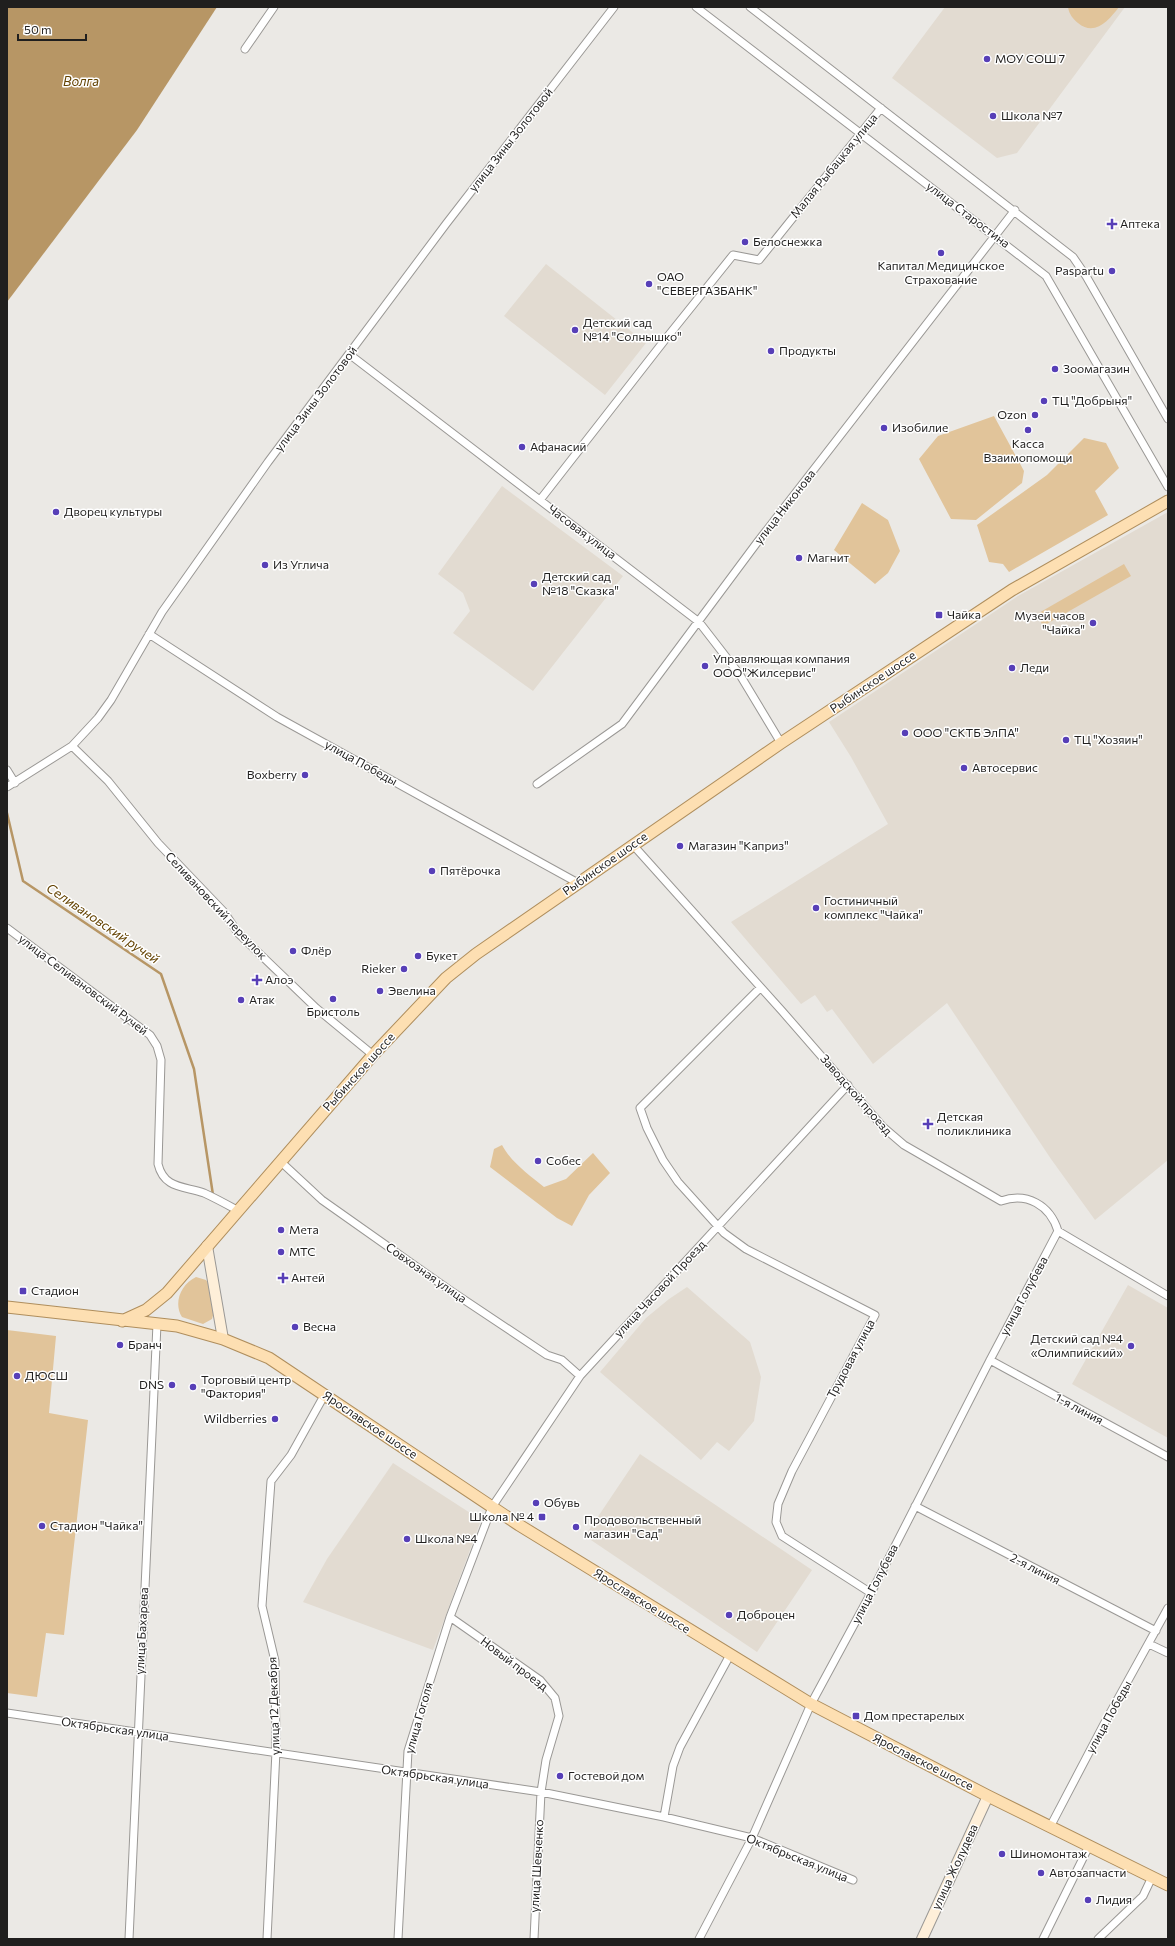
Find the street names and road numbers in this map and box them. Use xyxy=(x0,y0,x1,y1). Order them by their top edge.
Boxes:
street label: улица Зины Золотовой xyxy=(465,85,555,194)
street label: Малая Рыбацкая улица xyxy=(787,110,880,220)
street label: улица Старостина xyxy=(924,178,1013,250)
street label: улица Зины Золотовой xyxy=(271,343,359,454)
street label: улица Никонова xyxy=(751,466,818,547)
street label: Часовая улица xyxy=(546,501,619,561)
street label: Рыбинское шоссе xyxy=(827,647,918,715)
street label: улица Победы xyxy=(323,736,400,788)
street label: Рыбинское шоссе xyxy=(559,829,650,898)
street label: Селивановский переулок xyxy=(163,848,271,963)
street label: улица Селивановский Ручей xyxy=(16,931,151,1037)
street label: Рыбинское шоссе xyxy=(319,1029,397,1113)
street label: Заводской проезд xyxy=(818,1051,896,1137)
street label: улица Часовой Проезд xyxy=(611,1237,708,1340)
street label: Совхозная улица xyxy=(384,1239,470,1305)
street label: улица Голубева xyxy=(996,1254,1050,1337)
street label: Трудовая улица xyxy=(823,1317,877,1400)
street label: Ярославское шоссе xyxy=(321,1387,420,1461)
street label: 1-я линия xyxy=(1053,1390,1106,1427)
street label: улица Голубева xyxy=(848,1541,900,1626)
street label: 2-я линия xyxy=(1008,1550,1063,1587)
street label: Ярославское шоссе xyxy=(592,1565,693,1635)
street label: улица Бахарева xyxy=(132,1587,150,1675)
street label: Новый проезд xyxy=(478,1633,551,1693)
street label: улица 12 Декабря xyxy=(264,1657,282,1755)
street label: улица Победы xyxy=(1082,1678,1134,1755)
street label: улица Гоголя xyxy=(401,1680,435,1755)
street label: Октябрьская улица xyxy=(60,1714,170,1743)
street label: Ярославское шоссе xyxy=(871,1730,976,1793)
street label: Октябрьская улица xyxy=(380,1762,490,1791)
street label: улица Шевченко xyxy=(527,1819,545,1913)
street label: улица Жолудева xyxy=(928,1822,980,1912)
street label: Октябрьская улица xyxy=(744,1830,850,1884)

